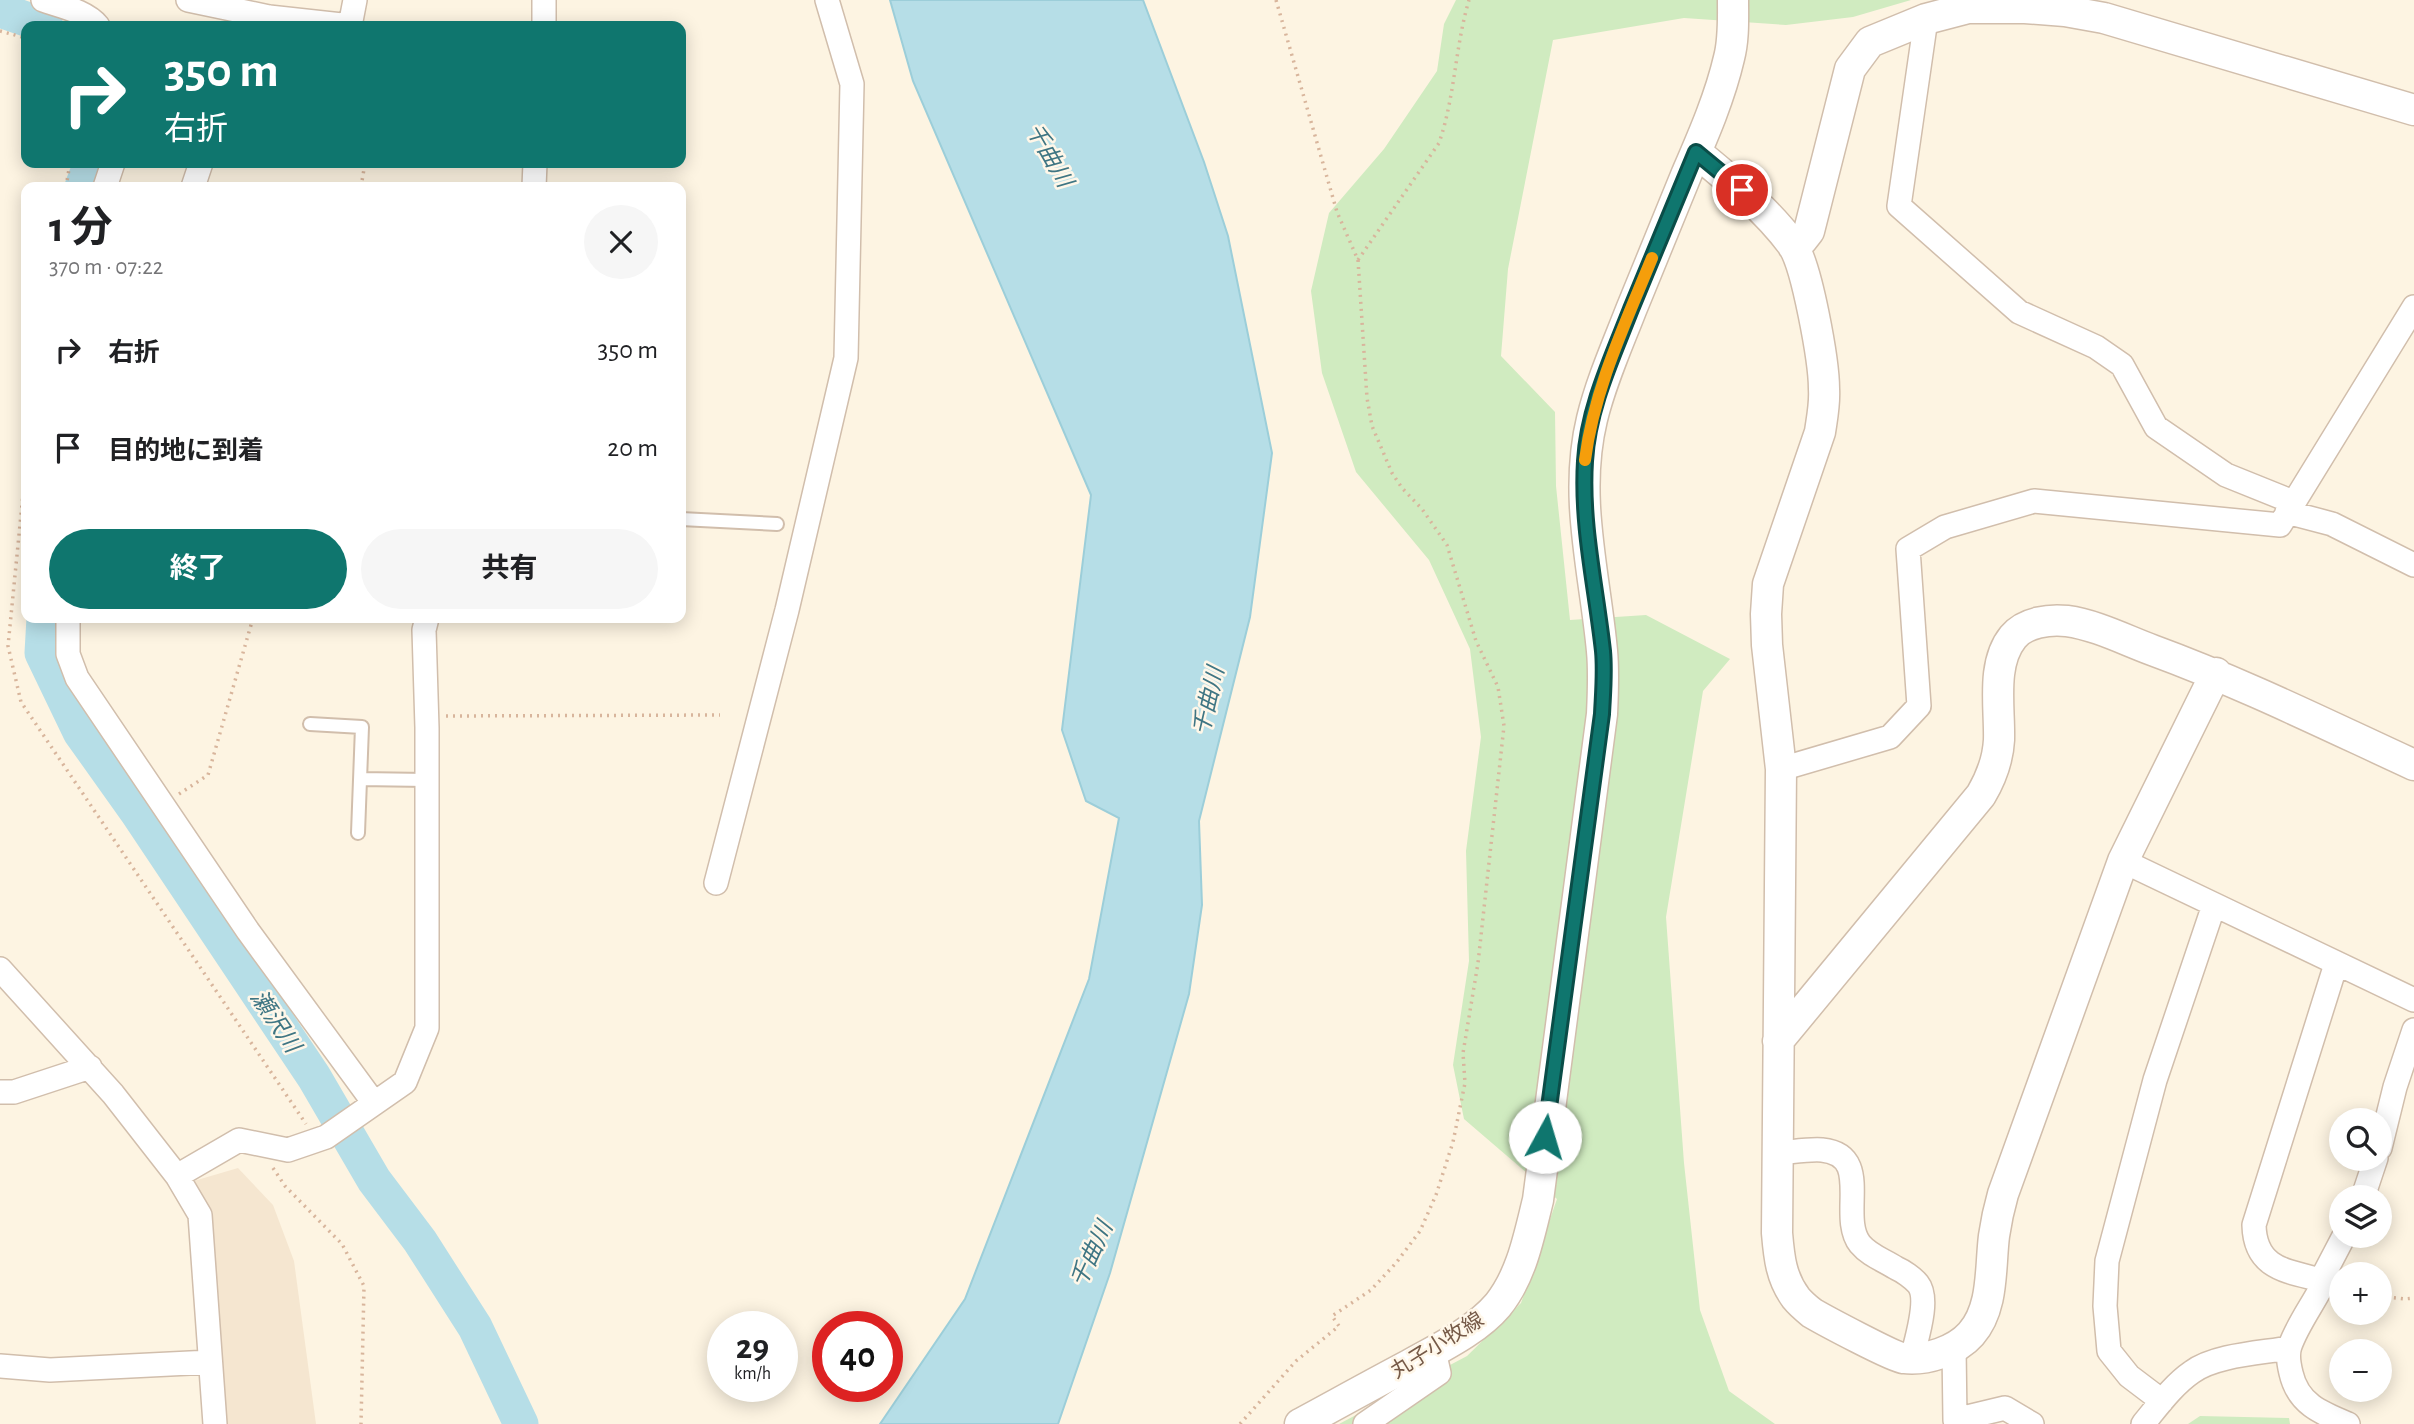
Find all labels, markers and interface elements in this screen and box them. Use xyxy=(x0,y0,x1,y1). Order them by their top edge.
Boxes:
text: 350 m xyxy=(164,47,279,96)
icon: right xyxy=(49,49,140,140)
text: 右折 xyxy=(164,113,228,145)
water label: 千曲川 xyxy=(1021,119,1079,194)
pin xyxy=(1712,160,1772,220)
icon: arrive xyxy=(1723,171,1761,209)
button: close xyxy=(584,205,658,279)
text: 1 分 xyxy=(49,207,112,249)
text: 370 m · 07:22 xyxy=(49,256,163,279)
icon: right xyxy=(49,331,87,369)
text: 350 m xyxy=(598,337,658,363)
text: 右折 xyxy=(108,340,160,366)
icon: arrive xyxy=(49,429,87,467)
text: 20 m xyxy=(607,435,658,461)
text: 目的地に到着 xyxy=(108,438,264,464)
button: 終了 xyxy=(49,529,347,609)
button: 共有 xyxy=(361,529,658,609)
water label: 千曲川 xyxy=(1189,662,1229,738)
water label: 瀬沢川 xyxy=(246,986,307,1059)
position arrow xyxy=(1508,1100,1582,1174)
map controls xyxy=(2329,1108,2392,1402)
button: search xyxy=(2329,1108,2392,1171)
button: layers xyxy=(2329,1185,2392,1248)
water label: 千曲川 xyxy=(1066,1215,1119,1291)
button: + xyxy=(2329,1262,2392,1325)
street label: 丸子小牧線 xyxy=(1387,1308,1487,1382)
speed limit sign: 40 xyxy=(812,1311,903,1402)
text: 29 xyxy=(736,1330,769,1365)
button: − xyxy=(2329,1339,2392,1402)
text: km/h xyxy=(734,1365,771,1383)

